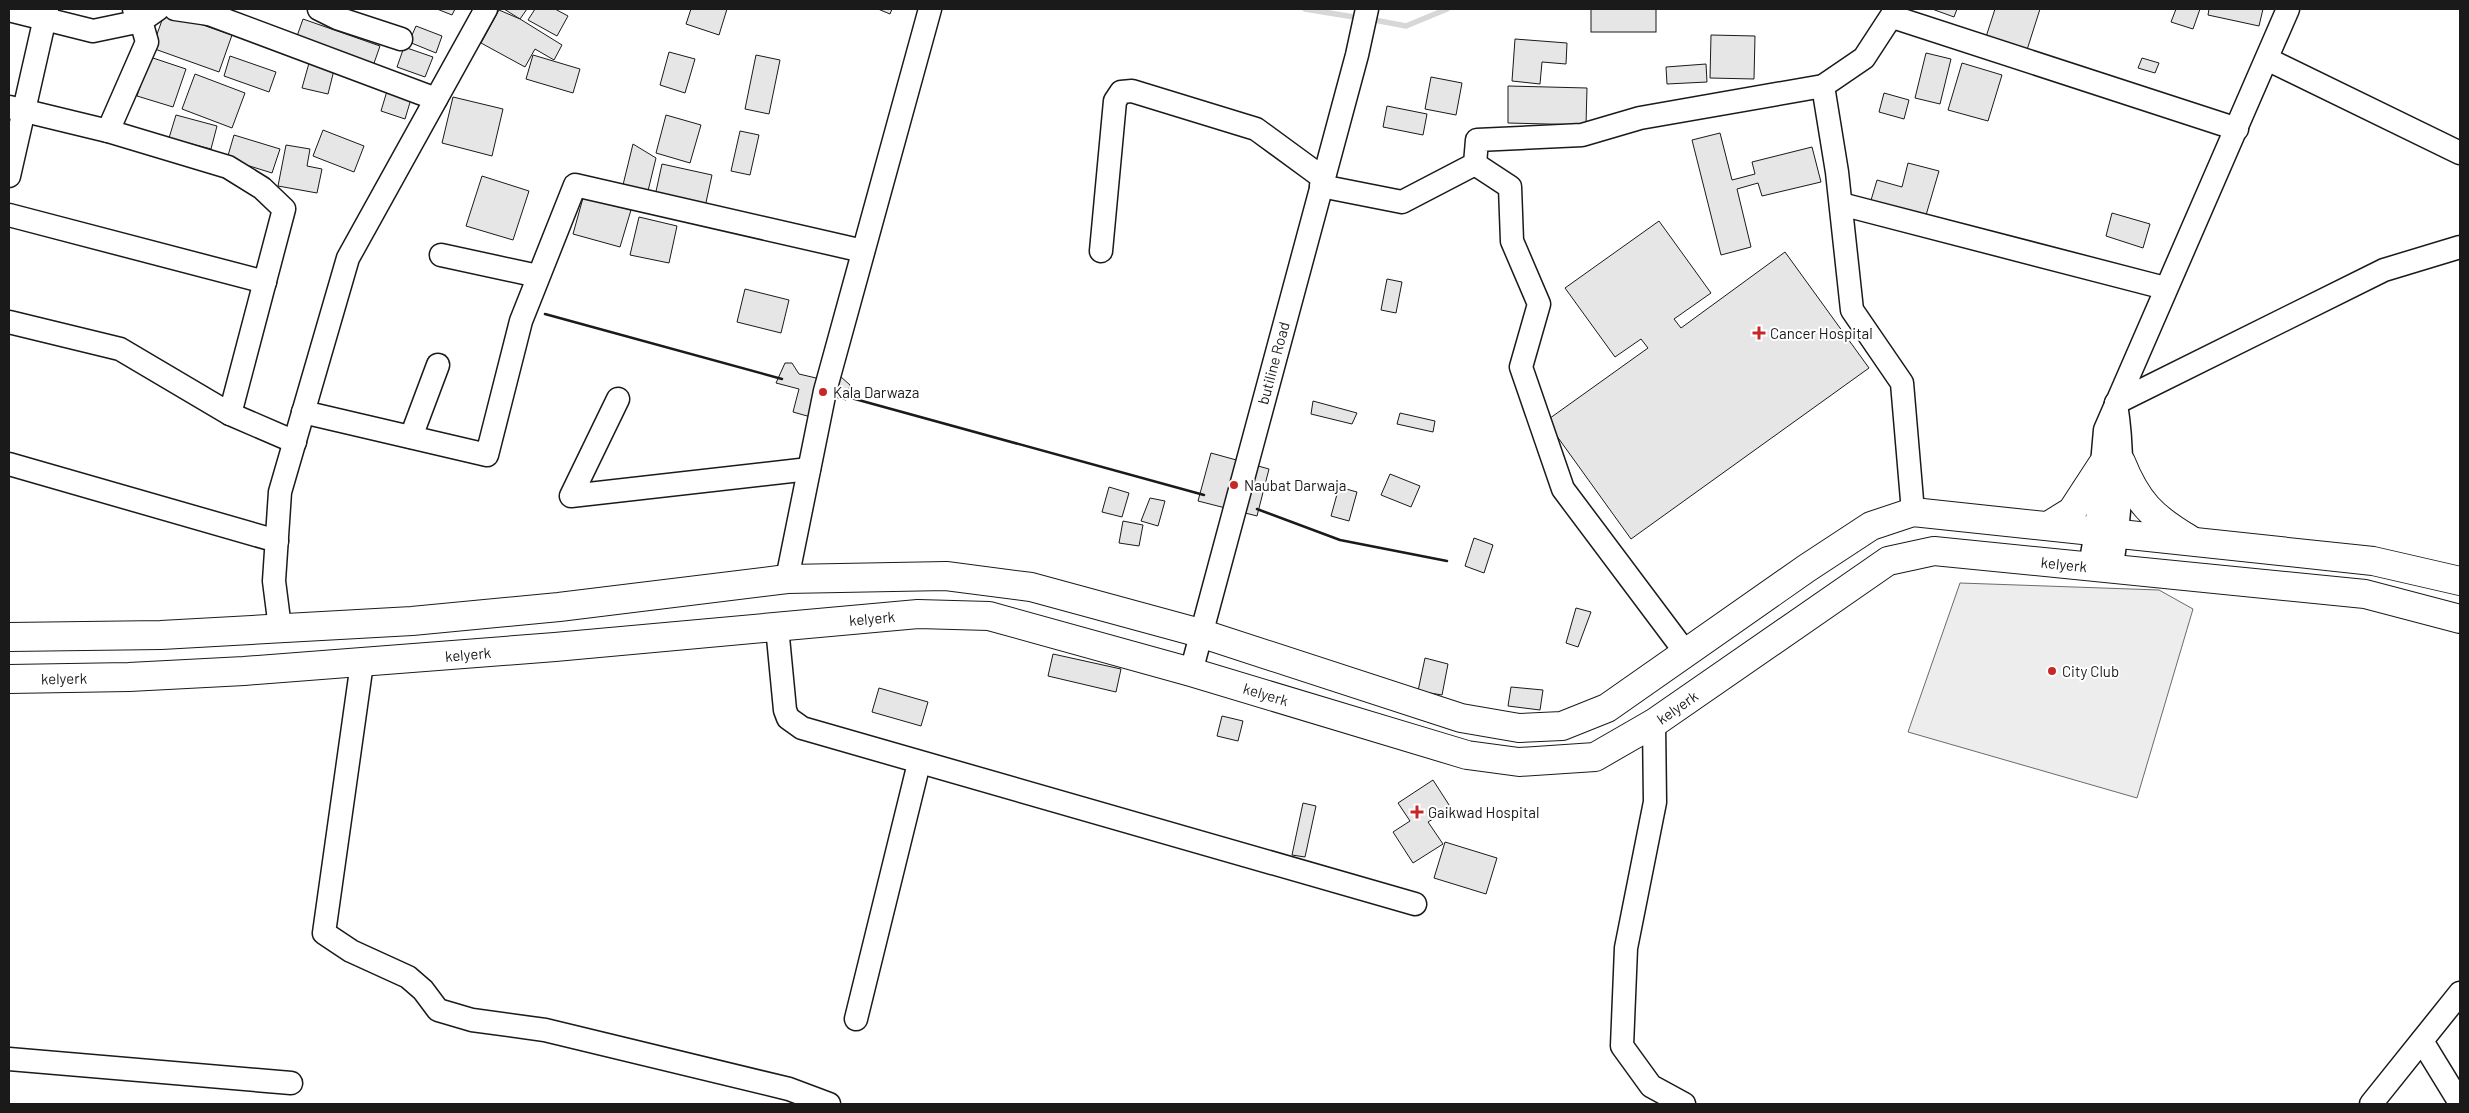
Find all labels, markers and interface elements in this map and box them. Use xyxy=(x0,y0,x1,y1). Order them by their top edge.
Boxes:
street label: butiline Road xyxy=(1253,320,1293,406)
place label: Cancer Hospital xyxy=(1770,324,1873,342)
marker: Cancer Hospital xyxy=(1752,326,1766,340)
place label: Kala Darwaza xyxy=(833,383,919,401)
marker: Kala Darwaza xyxy=(817,386,829,398)
place label: Naubat Darwaja xyxy=(1244,476,1346,494)
marker: Naubat Darwaja xyxy=(1228,479,1240,491)
street label: kelyerk xyxy=(2040,553,2088,575)
street label: kelyerk xyxy=(848,607,896,629)
street label: kelyerk xyxy=(444,643,492,665)
place label: City Club xyxy=(2062,662,2119,680)
marker: City Club xyxy=(2046,665,2058,677)
street label: kelyerk xyxy=(41,669,88,687)
street label: kelyerk xyxy=(1241,679,1291,710)
street label: kelyerk xyxy=(1653,686,1702,728)
place label: Gaikwad Hospital xyxy=(1428,803,1539,821)
marker: Gaikwad Hospital xyxy=(1410,805,1424,819)

